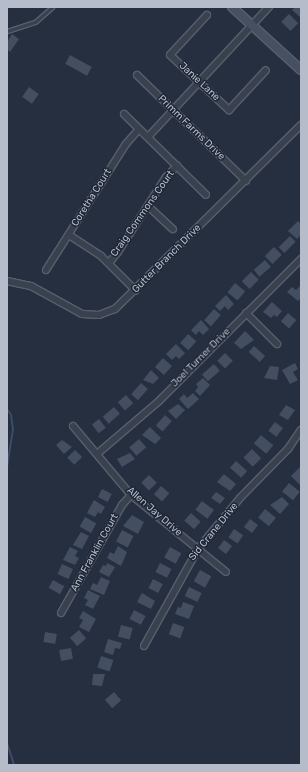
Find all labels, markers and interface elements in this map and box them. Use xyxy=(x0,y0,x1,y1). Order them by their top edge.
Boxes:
street label: Janie Lane xyxy=(176,60,222,104)
street label: Primm Farms Drive xyxy=(155,93,227,163)
street label: Coretha Court xyxy=(69,167,115,229)
street label: Craig Commons Court xyxy=(109,169,177,259)
street label: Gutter Branch Drive xyxy=(130,222,204,296)
street label: Joel Turner Drive xyxy=(169,326,233,390)
street label: Allen Jay Drive xyxy=(124,485,184,539)
street label: Sid Crane Drive xyxy=(187,501,241,563)
street label: Ann Franklin Court xyxy=(69,512,121,594)

